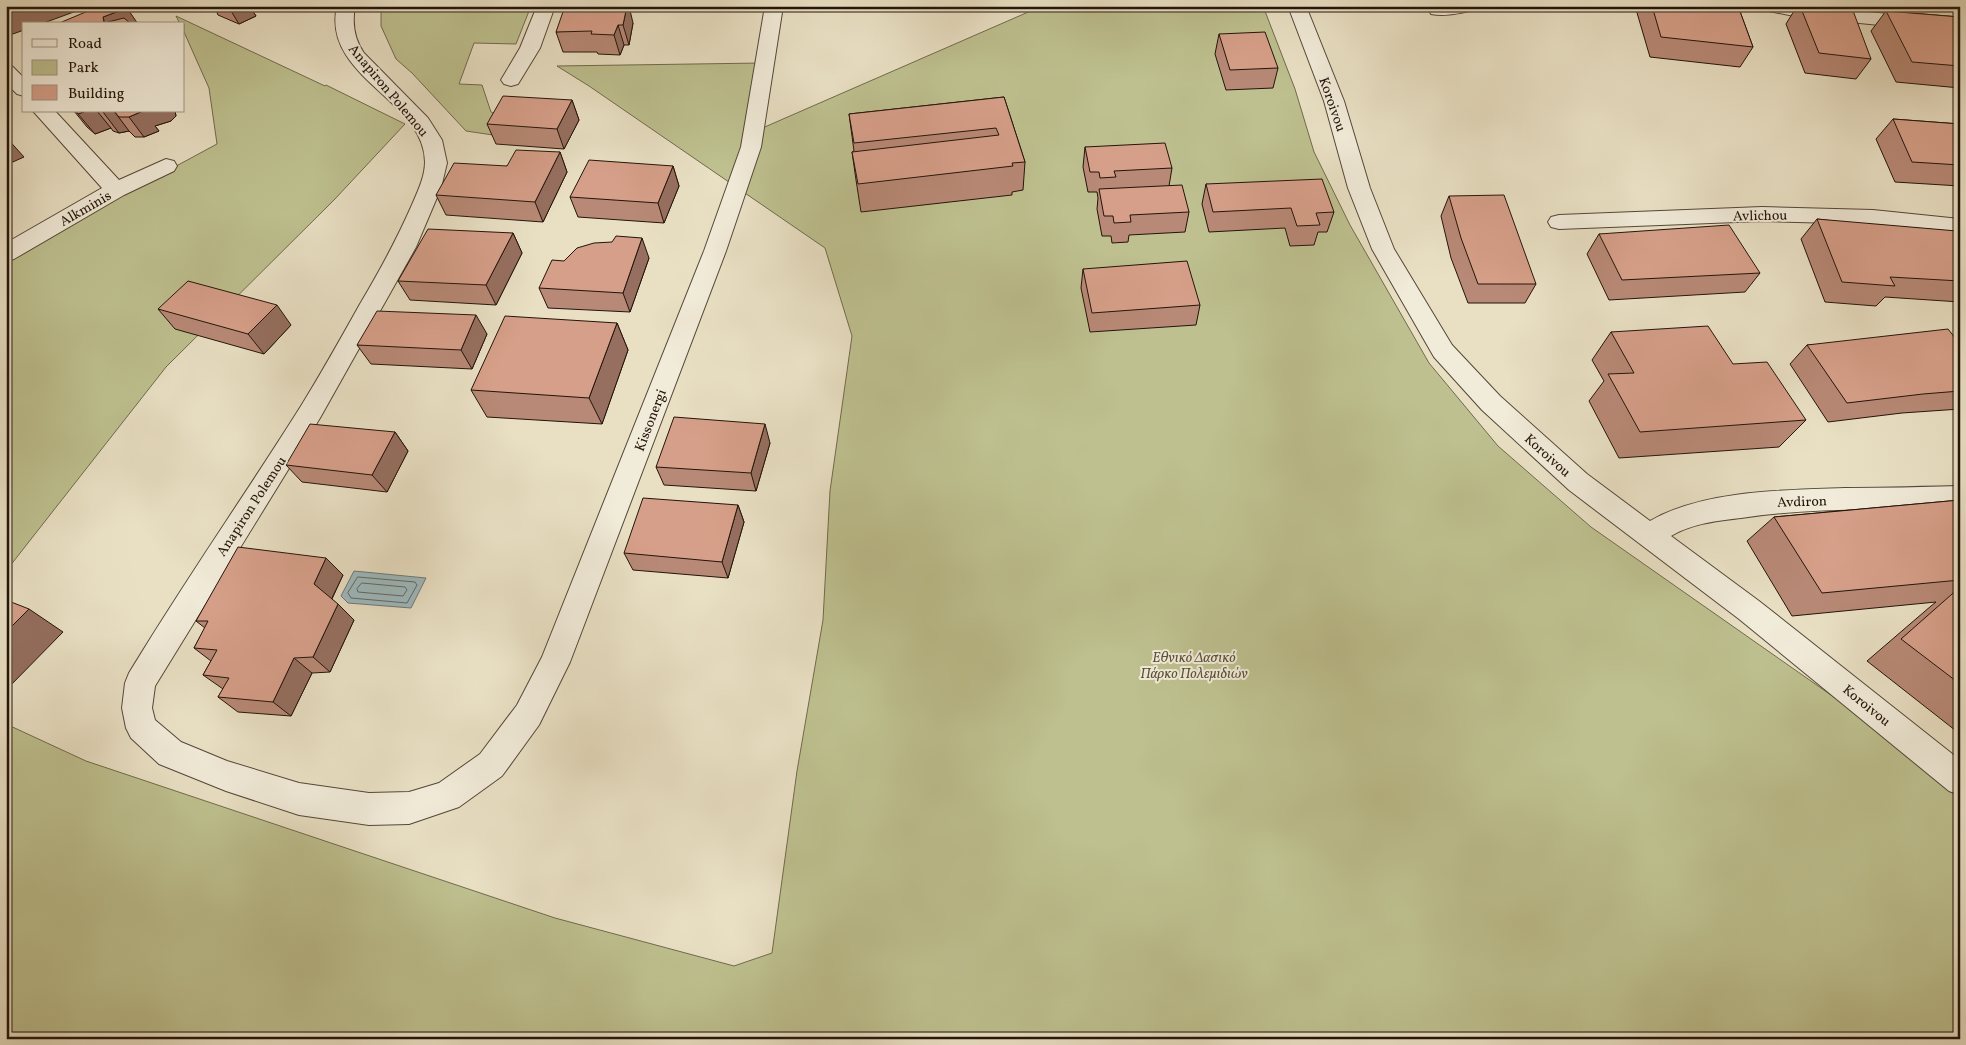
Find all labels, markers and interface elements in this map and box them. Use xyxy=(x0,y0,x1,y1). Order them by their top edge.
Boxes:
legend xyxy=(22,22,185,112)
text: Road xyxy=(68,34,102,55)
street label: Anapiron Polemou xyxy=(343,41,432,141)
text: Park xyxy=(68,58,99,79)
street label: Koroivou xyxy=(1313,75,1350,134)
text: Building xyxy=(68,84,125,105)
street label: Alkminis xyxy=(56,187,115,232)
street label: Avlichou xyxy=(1733,207,1787,226)
street label: Kissonergi xyxy=(631,387,672,454)
street label: Koroivou xyxy=(1520,430,1574,482)
street label: Anapiron Polemou xyxy=(213,453,292,560)
street label: Avdiron xyxy=(1777,492,1827,513)
park label: Εθνικό Δασικό Πάρκο Πολεμιδιών xyxy=(1140,649,1248,684)
street label: Koroivou xyxy=(1838,681,1894,731)

